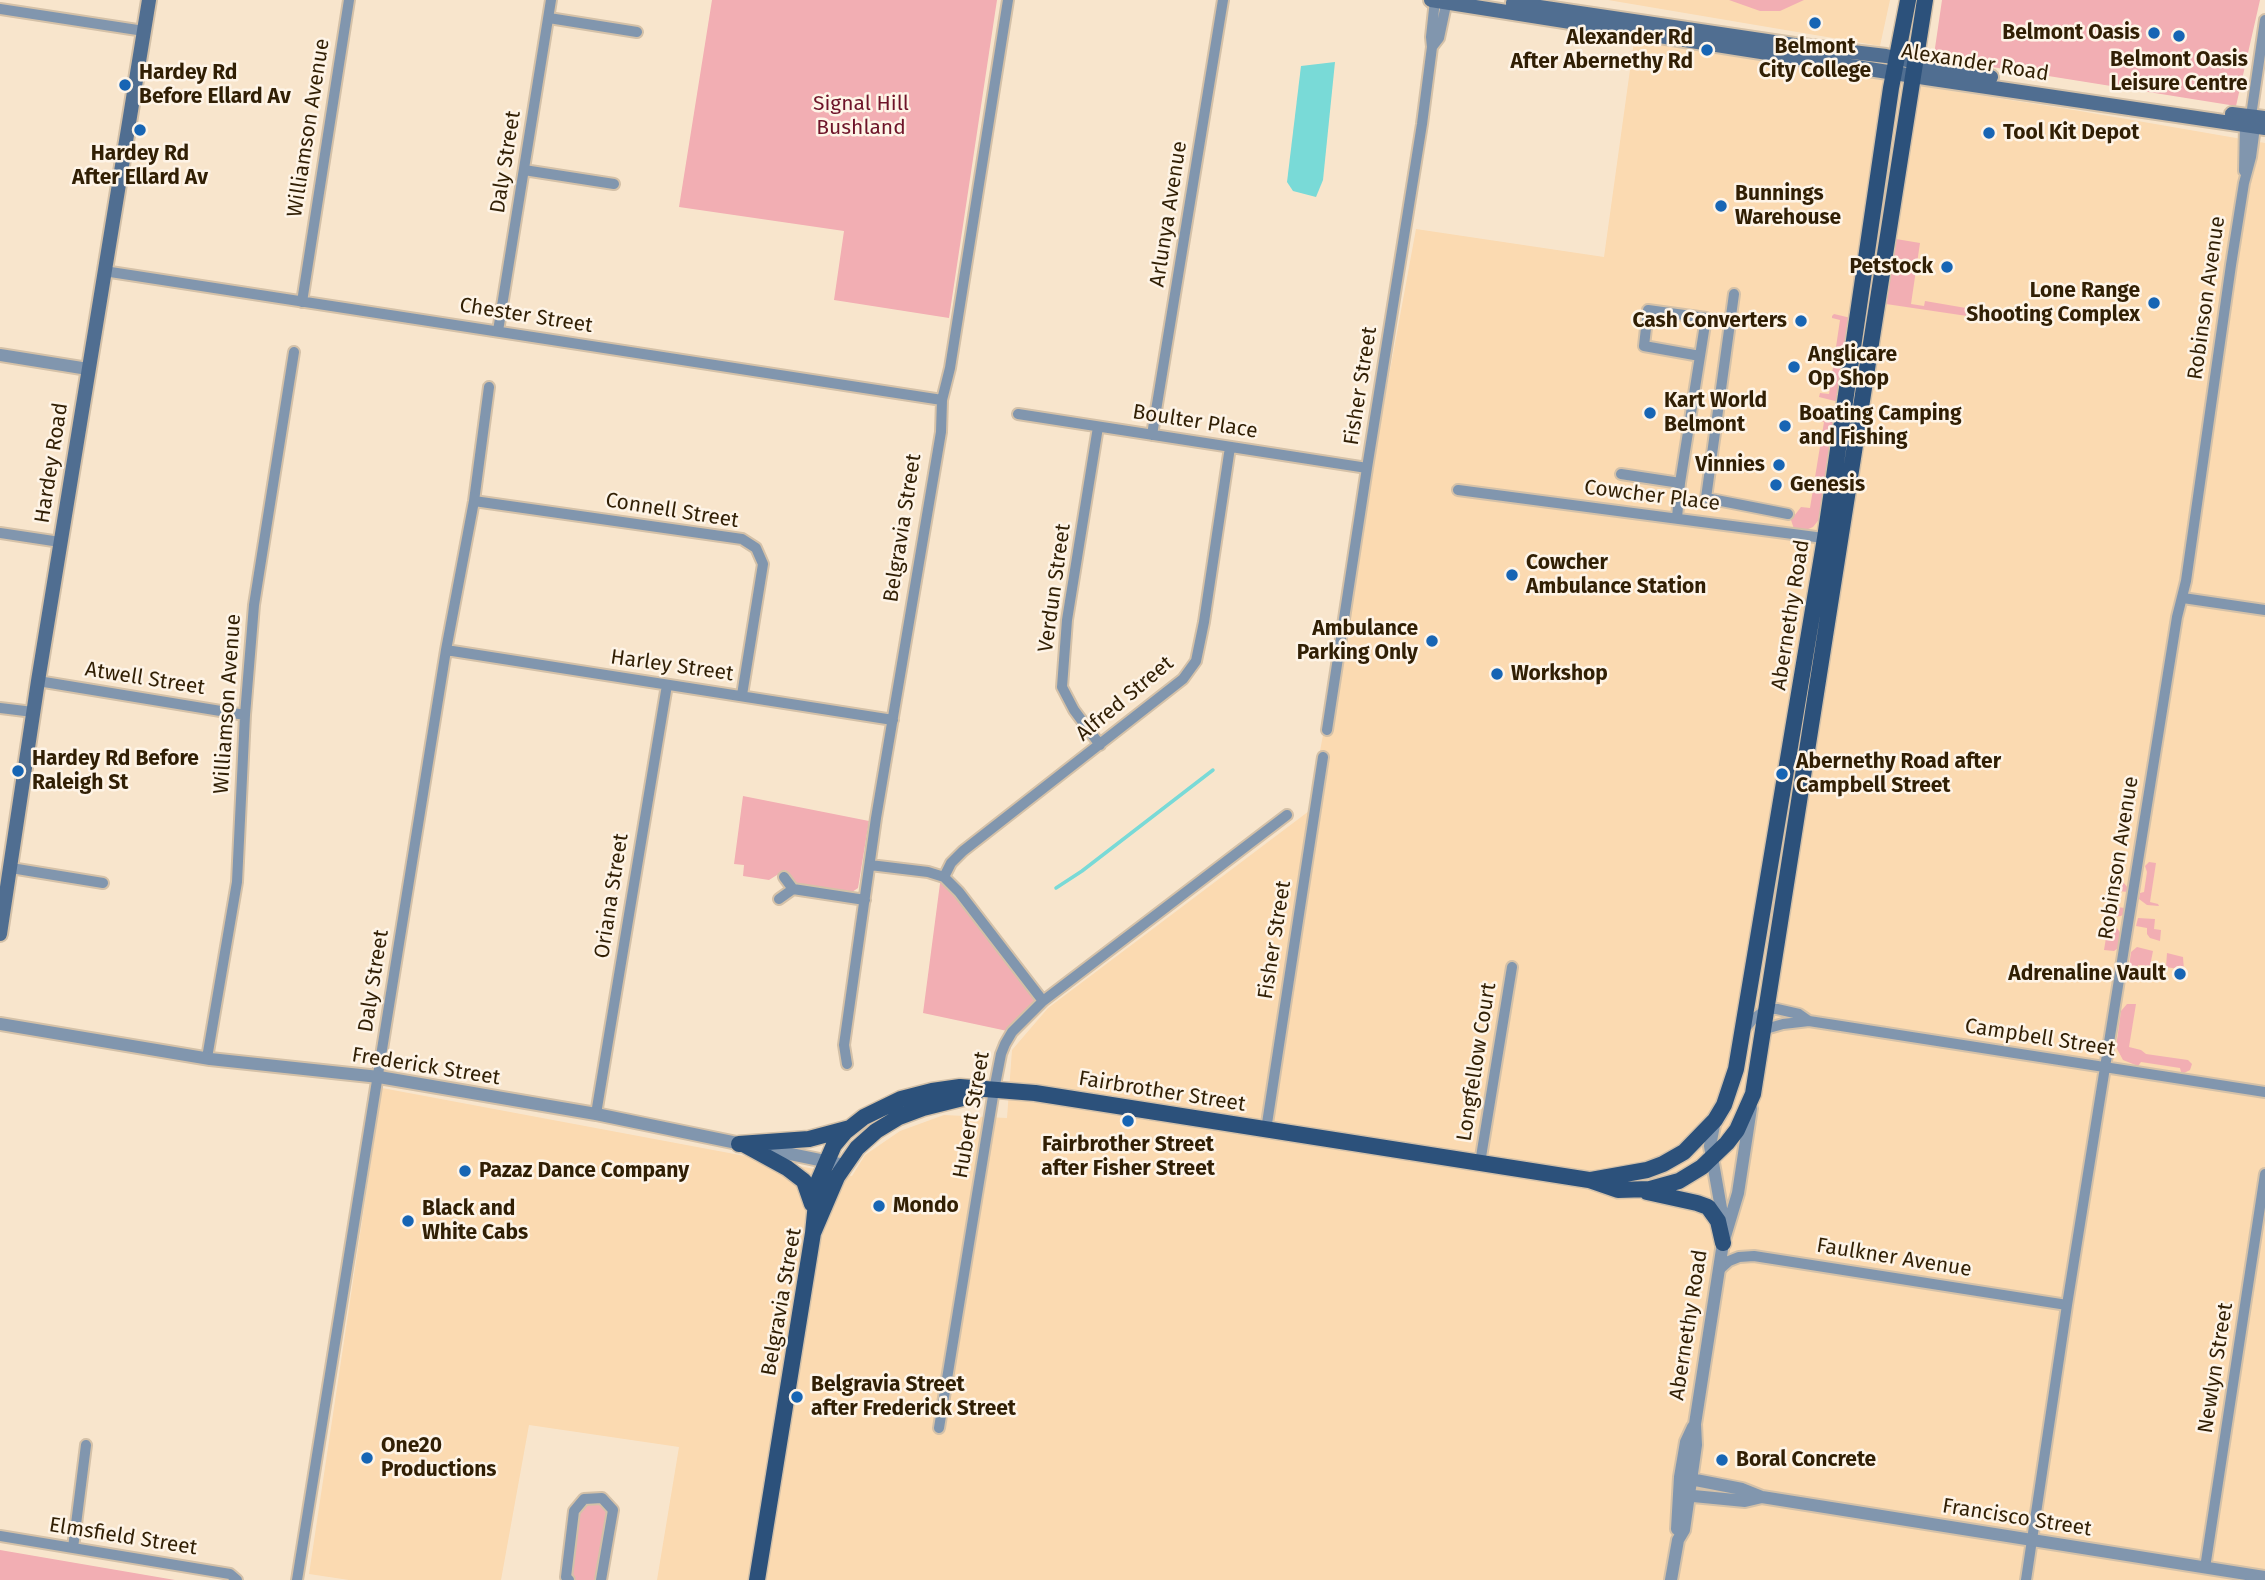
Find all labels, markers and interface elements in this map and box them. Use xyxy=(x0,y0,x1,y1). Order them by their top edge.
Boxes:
marker: Belmont City College xyxy=(1807,15,1823,31)
place label: Belmont Oasis xyxy=(2002,20,2140,46)
place label: Alexander Rd After Abernethy Rd xyxy=(1511,25,1693,75)
marker: Belmont Oasis xyxy=(2146,25,2162,41)
marker: Belmont Oasis Leisure Centre xyxy=(2171,28,2187,44)
place label: Belmont City College xyxy=(1759,34,1871,84)
street label: Williamson Avenue xyxy=(282,37,336,219)
street label: Alexander Road xyxy=(1899,39,2051,87)
marker: Alexander Rd After Abernethy Rd xyxy=(1699,42,1715,58)
place label: Belmont Oasis Leisure Centre xyxy=(2110,47,2248,97)
place label: Hardey Rd Before Ellard Av xyxy=(139,60,291,110)
marker: Hardey Rd Before Ellard Av xyxy=(117,77,133,93)
park label: Signal Hill Bushland xyxy=(813,91,909,141)
street label: Daly Street xyxy=(485,109,527,215)
place label: Tool Kit Depot xyxy=(2003,120,2139,146)
marker: Hardey Rd After Ellard Av xyxy=(132,122,148,138)
marker: Tool Kit Depot xyxy=(1981,125,1997,141)
street label: Arlunya Avenue xyxy=(1145,139,1193,289)
place label: Hardey Rd After Ellard Av xyxy=(72,141,208,191)
place label: Bunnings Warehouse xyxy=(1735,181,1841,231)
marker: Bunnings Warehouse xyxy=(1713,198,1729,214)
street label: Robinson Avenue xyxy=(2183,215,2231,381)
place label: Petstock xyxy=(1850,254,1933,280)
marker: Petstock xyxy=(1939,259,1955,275)
place label: Lone Range Shooting Complex xyxy=(1966,278,2140,328)
street label: Chester Street xyxy=(458,293,594,339)
marker: Lone Range Shooting Complex xyxy=(2146,295,2162,311)
place label: Cash Converters xyxy=(1632,308,1787,334)
marker: Cash Converters xyxy=(1793,313,1809,329)
street label: Fisher Street xyxy=(1339,325,1383,447)
place label: Anglicare Op Shop xyxy=(1808,342,1897,392)
marker: Anglicare Op Shop xyxy=(1786,359,1802,375)
place label: Kart World Belmont xyxy=(1664,388,1767,438)
street label: Boulter Place xyxy=(1131,400,1259,444)
street label: Hardey Road xyxy=(30,401,74,525)
place label: Boating Camping and Fishing xyxy=(1799,401,1961,451)
marker: Kart World Belmont xyxy=(1642,405,1658,421)
marker: Boating Camping and Fishing xyxy=(1777,418,1793,434)
street label: Belgravia Street xyxy=(879,452,927,604)
place label: Vinnies xyxy=(1695,452,1765,478)
marker: Vinnies xyxy=(1771,457,1787,473)
place label: Genesis xyxy=(1790,472,1865,498)
street label: Cowcher Place xyxy=(1583,475,1721,517)
marker: Genesis xyxy=(1768,477,1784,493)
street label: Connell Street xyxy=(604,488,740,534)
street label: Verdun Street xyxy=(1033,522,1077,654)
street label: Abernethy Road xyxy=(1767,538,1815,692)
place label: Cowcher Ambulance Station xyxy=(1526,550,1706,600)
marker: Cowcher Ambulance Station xyxy=(1504,567,1520,583)
street label: Williamson Avenue xyxy=(209,613,247,795)
place label: Ambulance Parking Only xyxy=(1297,616,1418,666)
marker: Ambulance Parking Only xyxy=(1424,633,1440,649)
street label: Harley Street xyxy=(609,645,735,687)
street label: Alfred Street xyxy=(1071,651,1179,747)
street label: Atwell Street xyxy=(83,657,207,701)
place label: Workshop xyxy=(1511,661,1608,687)
marker: Workshop xyxy=(1489,666,1505,682)
place label: Hardey Rd Before Raleigh St xyxy=(32,746,199,796)
place label: Abernethy Road after Campbell Street xyxy=(1796,749,2001,799)
marker: Hardey Rd Before Raleigh St xyxy=(10,763,26,779)
marker: Abernethy Road after Campbell Street xyxy=(1774,766,1790,782)
street label: Robinson Avenue xyxy=(2094,775,2144,941)
street label: Oriana Street xyxy=(590,832,634,960)
street label: Fisher Street xyxy=(1253,879,1297,1001)
street label: Daly Street xyxy=(353,928,395,1034)
place label: Adrenaline Vault xyxy=(2008,961,2166,987)
marker: Adrenaline Vault xyxy=(2172,966,2188,982)
street label: Longfellow Court xyxy=(1452,981,1502,1143)
street label: Campbell Street xyxy=(1963,1014,2117,1062)
street label: Frederick Street xyxy=(350,1043,502,1091)
street label: Hubert Street xyxy=(948,1049,996,1181)
street label: Fairbrother Street xyxy=(1077,1066,1247,1118)
marker: Fairbrother Street after Fisher Street xyxy=(1120,1113,1136,1129)
place label: Fairbrother Street after Fisher Street xyxy=(1041,1132,1215,1182)
place label: Pazaz Dance Company xyxy=(479,1158,689,1184)
marker: Pazaz Dance Company xyxy=(457,1163,473,1179)
place label: Mondo xyxy=(893,1193,959,1219)
place label: Black and White Cabs xyxy=(422,1196,528,1246)
marker: Mondo xyxy=(871,1198,887,1214)
marker: Black and White Cabs xyxy=(400,1213,416,1229)
street label: Belgravia Street xyxy=(757,1226,807,1378)
street label: Faulkner Avenue xyxy=(1815,1233,1973,1283)
street label: Abernethy Road xyxy=(1665,1248,1713,1402)
street label: Newlyn Street xyxy=(2193,1301,2239,1435)
place label: Belgravia Street after Frederick Street xyxy=(811,1372,1016,1422)
marker: Belgravia Street after Frederick Street xyxy=(789,1389,805,1405)
place label: One20 Productions xyxy=(381,1433,496,1483)
place label: Boral Concrete xyxy=(1736,1447,1876,1473)
marker: One20 Productions xyxy=(359,1450,375,1466)
marker: Boral Concrete xyxy=(1714,1452,1730,1468)
street label: Francisco Street xyxy=(1941,1494,2093,1542)
street label: Elmsfield Street xyxy=(47,1513,199,1561)

